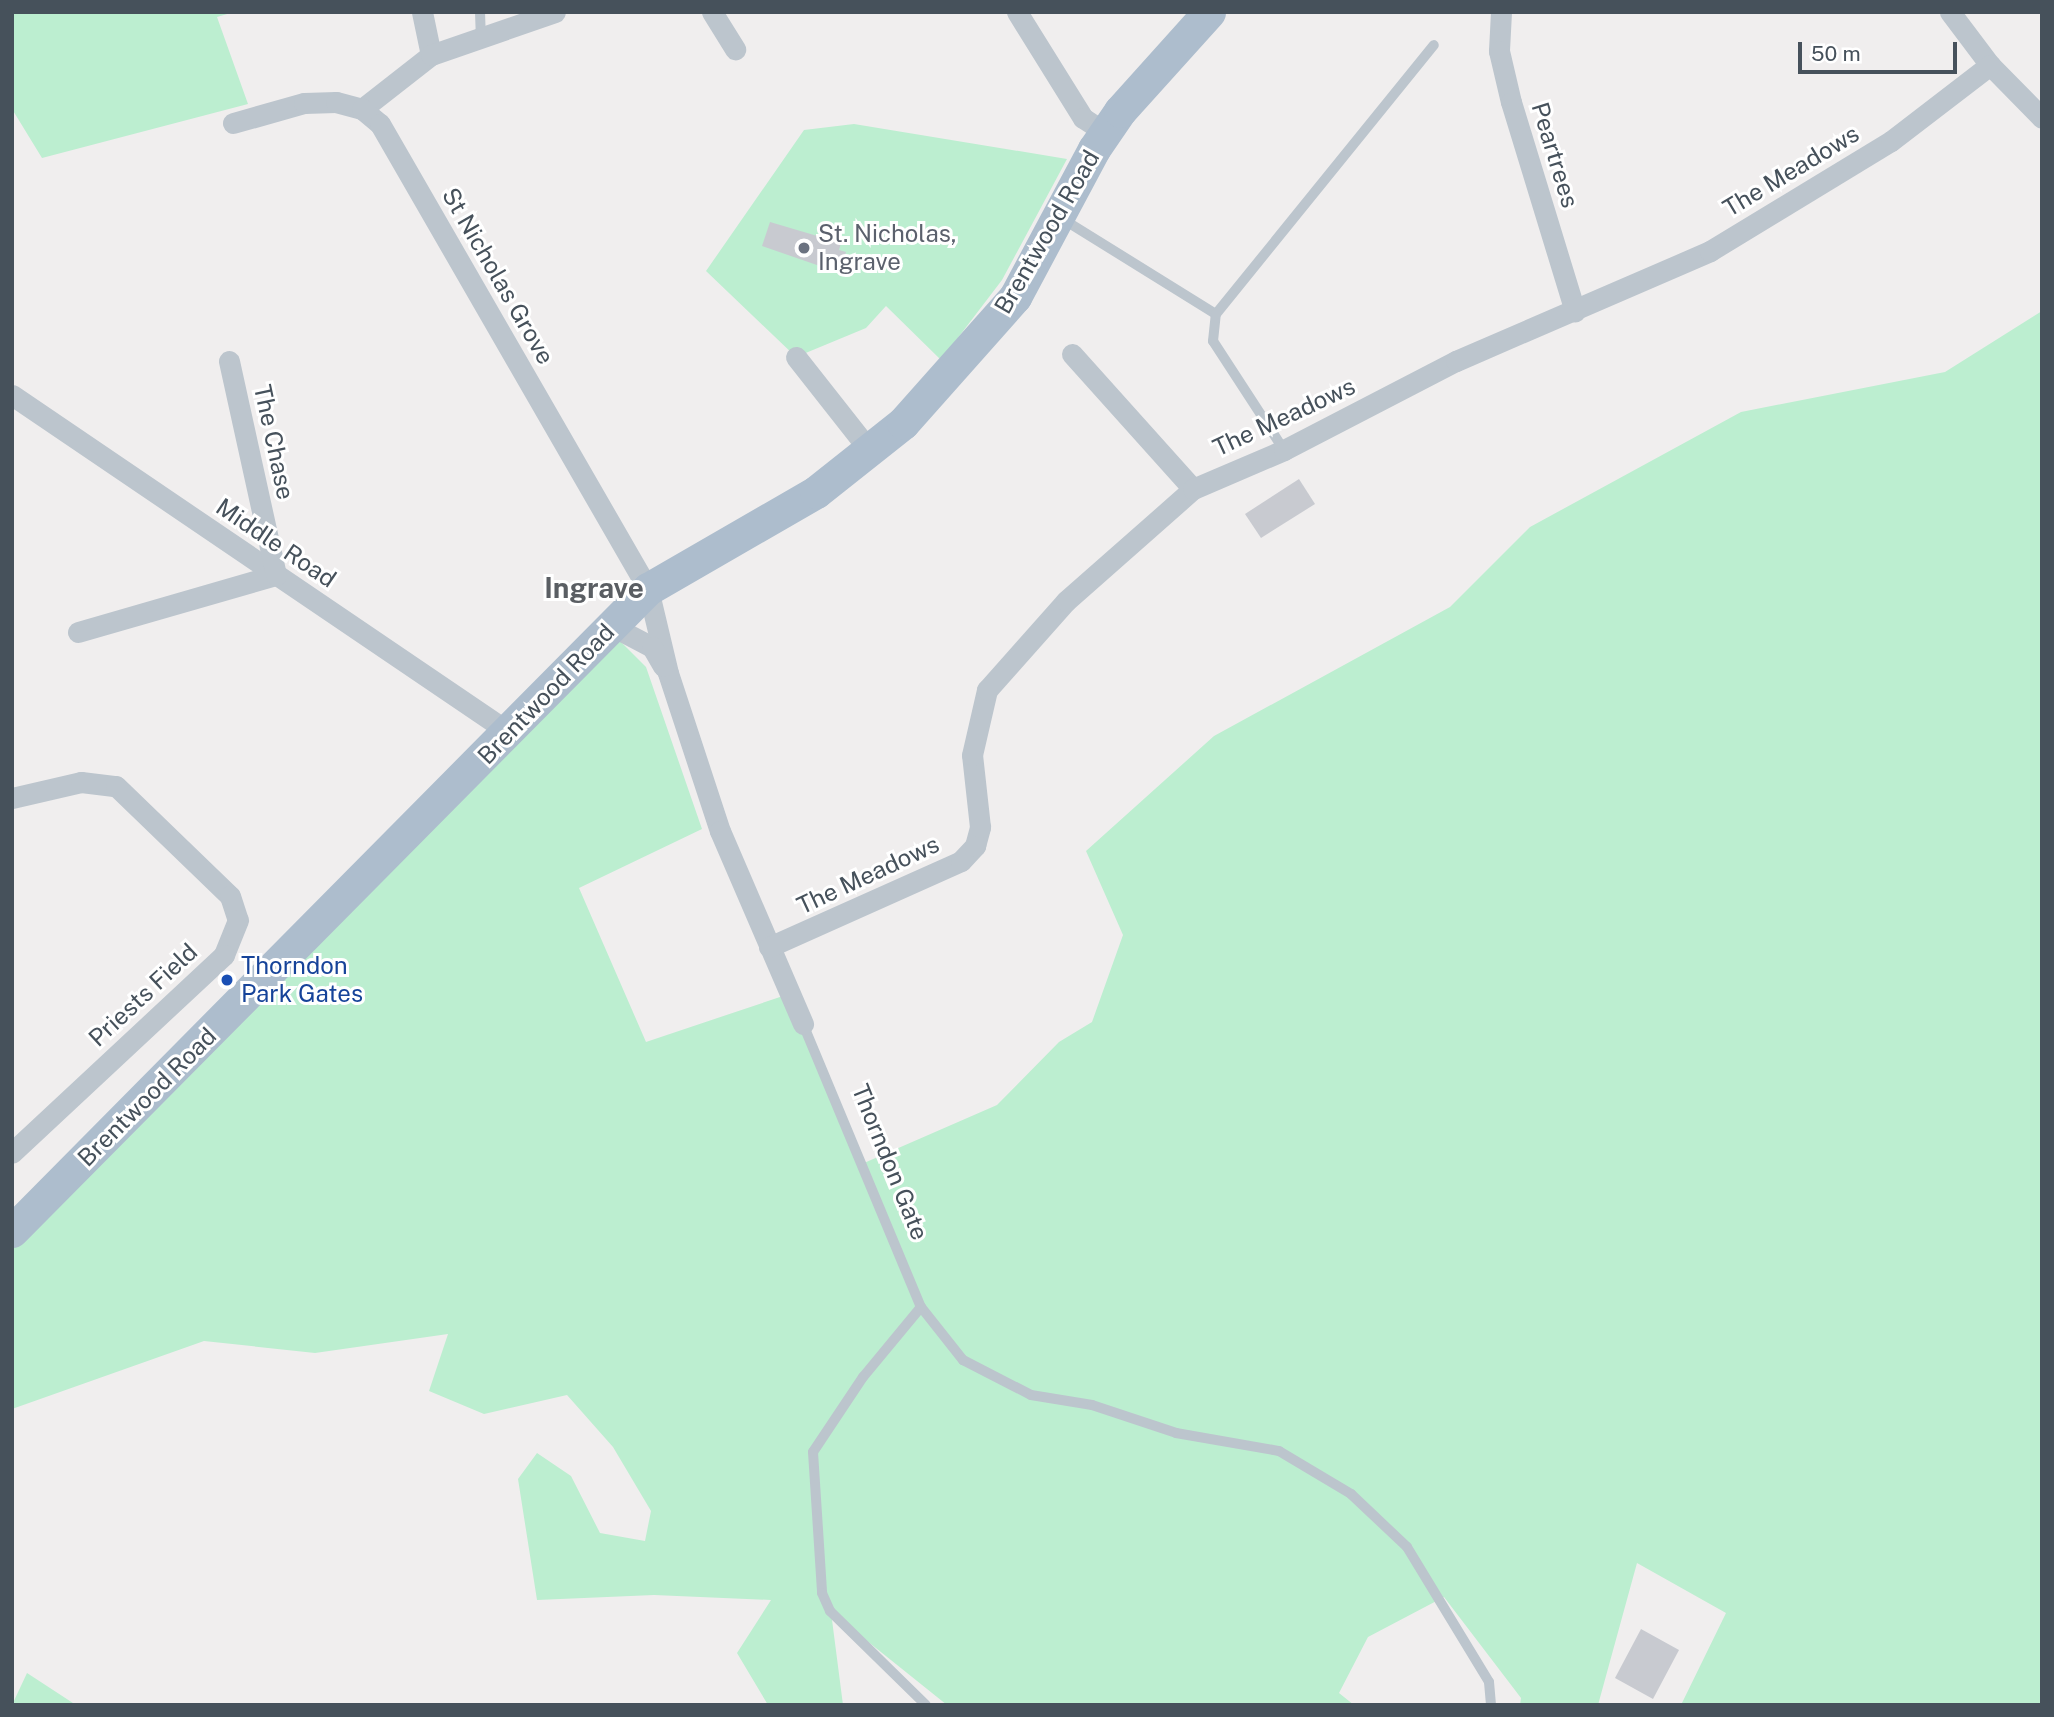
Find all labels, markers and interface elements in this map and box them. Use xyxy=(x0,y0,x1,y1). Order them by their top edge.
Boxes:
scale bar xyxy=(1802,28,1961,72)
text: 50 m xyxy=(1811,41,1861,66)
street label: Peartrees xyxy=(1525,99,1585,211)
street label: The Meadows xyxy=(1718,119,1864,223)
street label: Brentwood Road xyxy=(988,145,1106,319)
street label: St Nicholas Grove xyxy=(436,183,560,369)
place label: St. Nicholas, Ingrave xyxy=(818,220,957,276)
marker: St. Nicholas, Ingrave xyxy=(796,240,812,256)
street label: The Meadows xyxy=(1208,371,1360,463)
street label: The Chase xyxy=(248,382,300,502)
street label: Middle Road xyxy=(210,492,342,594)
district label: Ingrave xyxy=(544,571,644,605)
street label: Brentwood Road xyxy=(472,618,620,770)
street label: The Meadows xyxy=(792,829,944,921)
street label: Priests Field xyxy=(83,937,203,1053)
place label: Thorndon Park Gates xyxy=(241,952,363,1008)
marker: Thorndon Park Gates xyxy=(219,972,235,988)
street label: Brentwood Road xyxy=(72,1022,222,1172)
street label: Thorndon Gate xyxy=(846,1080,934,1244)

